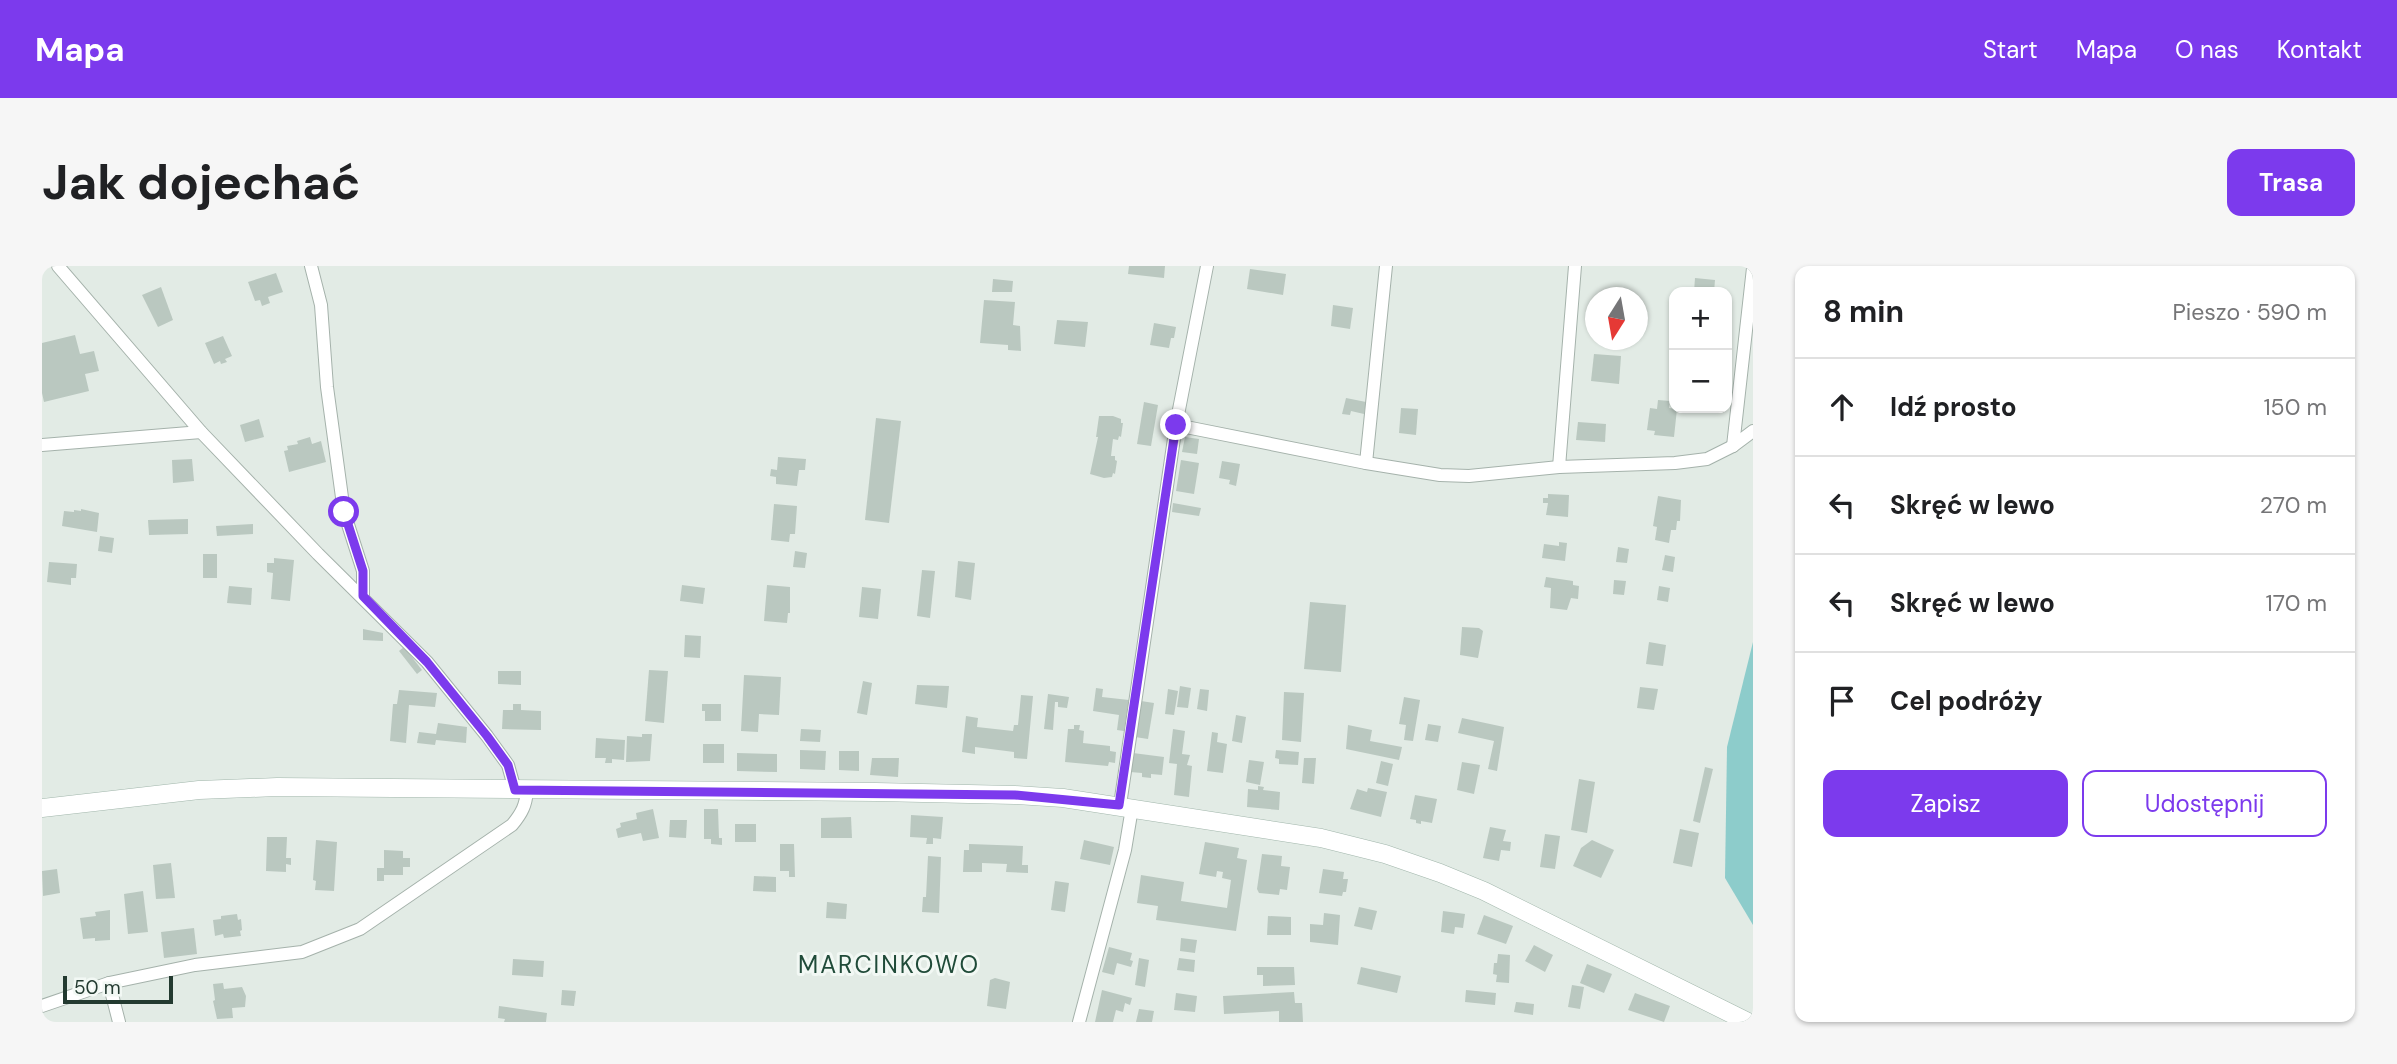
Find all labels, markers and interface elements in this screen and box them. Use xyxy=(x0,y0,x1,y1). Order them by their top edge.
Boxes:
text: Mapa xyxy=(35,28,125,71)
text: Start xyxy=(1983,34,2038,65)
text: Mapa xyxy=(2076,34,2137,65)
text: O nas xyxy=(2175,34,2239,65)
text: Kontakt xyxy=(2277,34,2362,65)
button: Trasa xyxy=(2227,149,2355,216)
text: Jak dojechać xyxy=(42,150,360,214)
north arrow xyxy=(1585,287,1648,350)
map controls xyxy=(1669,287,1732,413)
button: + xyxy=(1669,287,1732,350)
text: 8 min xyxy=(1823,292,1904,331)
text: Pieszo · 590 m xyxy=(2172,297,2327,327)
button: − xyxy=(1669,350,1732,413)
icon: ahead xyxy=(1823,388,1861,426)
text: Idź prosto xyxy=(1890,390,2017,424)
text: 150 m xyxy=(2263,392,2327,422)
route end xyxy=(1160,409,1191,440)
icon: left xyxy=(1823,486,1861,524)
text: Skręć w lewo xyxy=(1890,488,2055,522)
text: 270 m xyxy=(2260,490,2327,520)
route start xyxy=(328,496,359,527)
icon: left xyxy=(1823,584,1861,622)
text: Skręć w lewo xyxy=(1890,586,2055,620)
text: 170 m xyxy=(2266,588,2327,618)
icon: arrive xyxy=(1823,682,1861,720)
text: Cel podróży xyxy=(1890,684,2043,718)
button: Zapisz xyxy=(1823,770,2068,837)
button: Udostępnij xyxy=(2082,770,2327,837)
district label: MARCINKOWO xyxy=(798,949,980,980)
scale bar xyxy=(63,973,173,1005)
text: 50 m xyxy=(74,975,121,1000)

